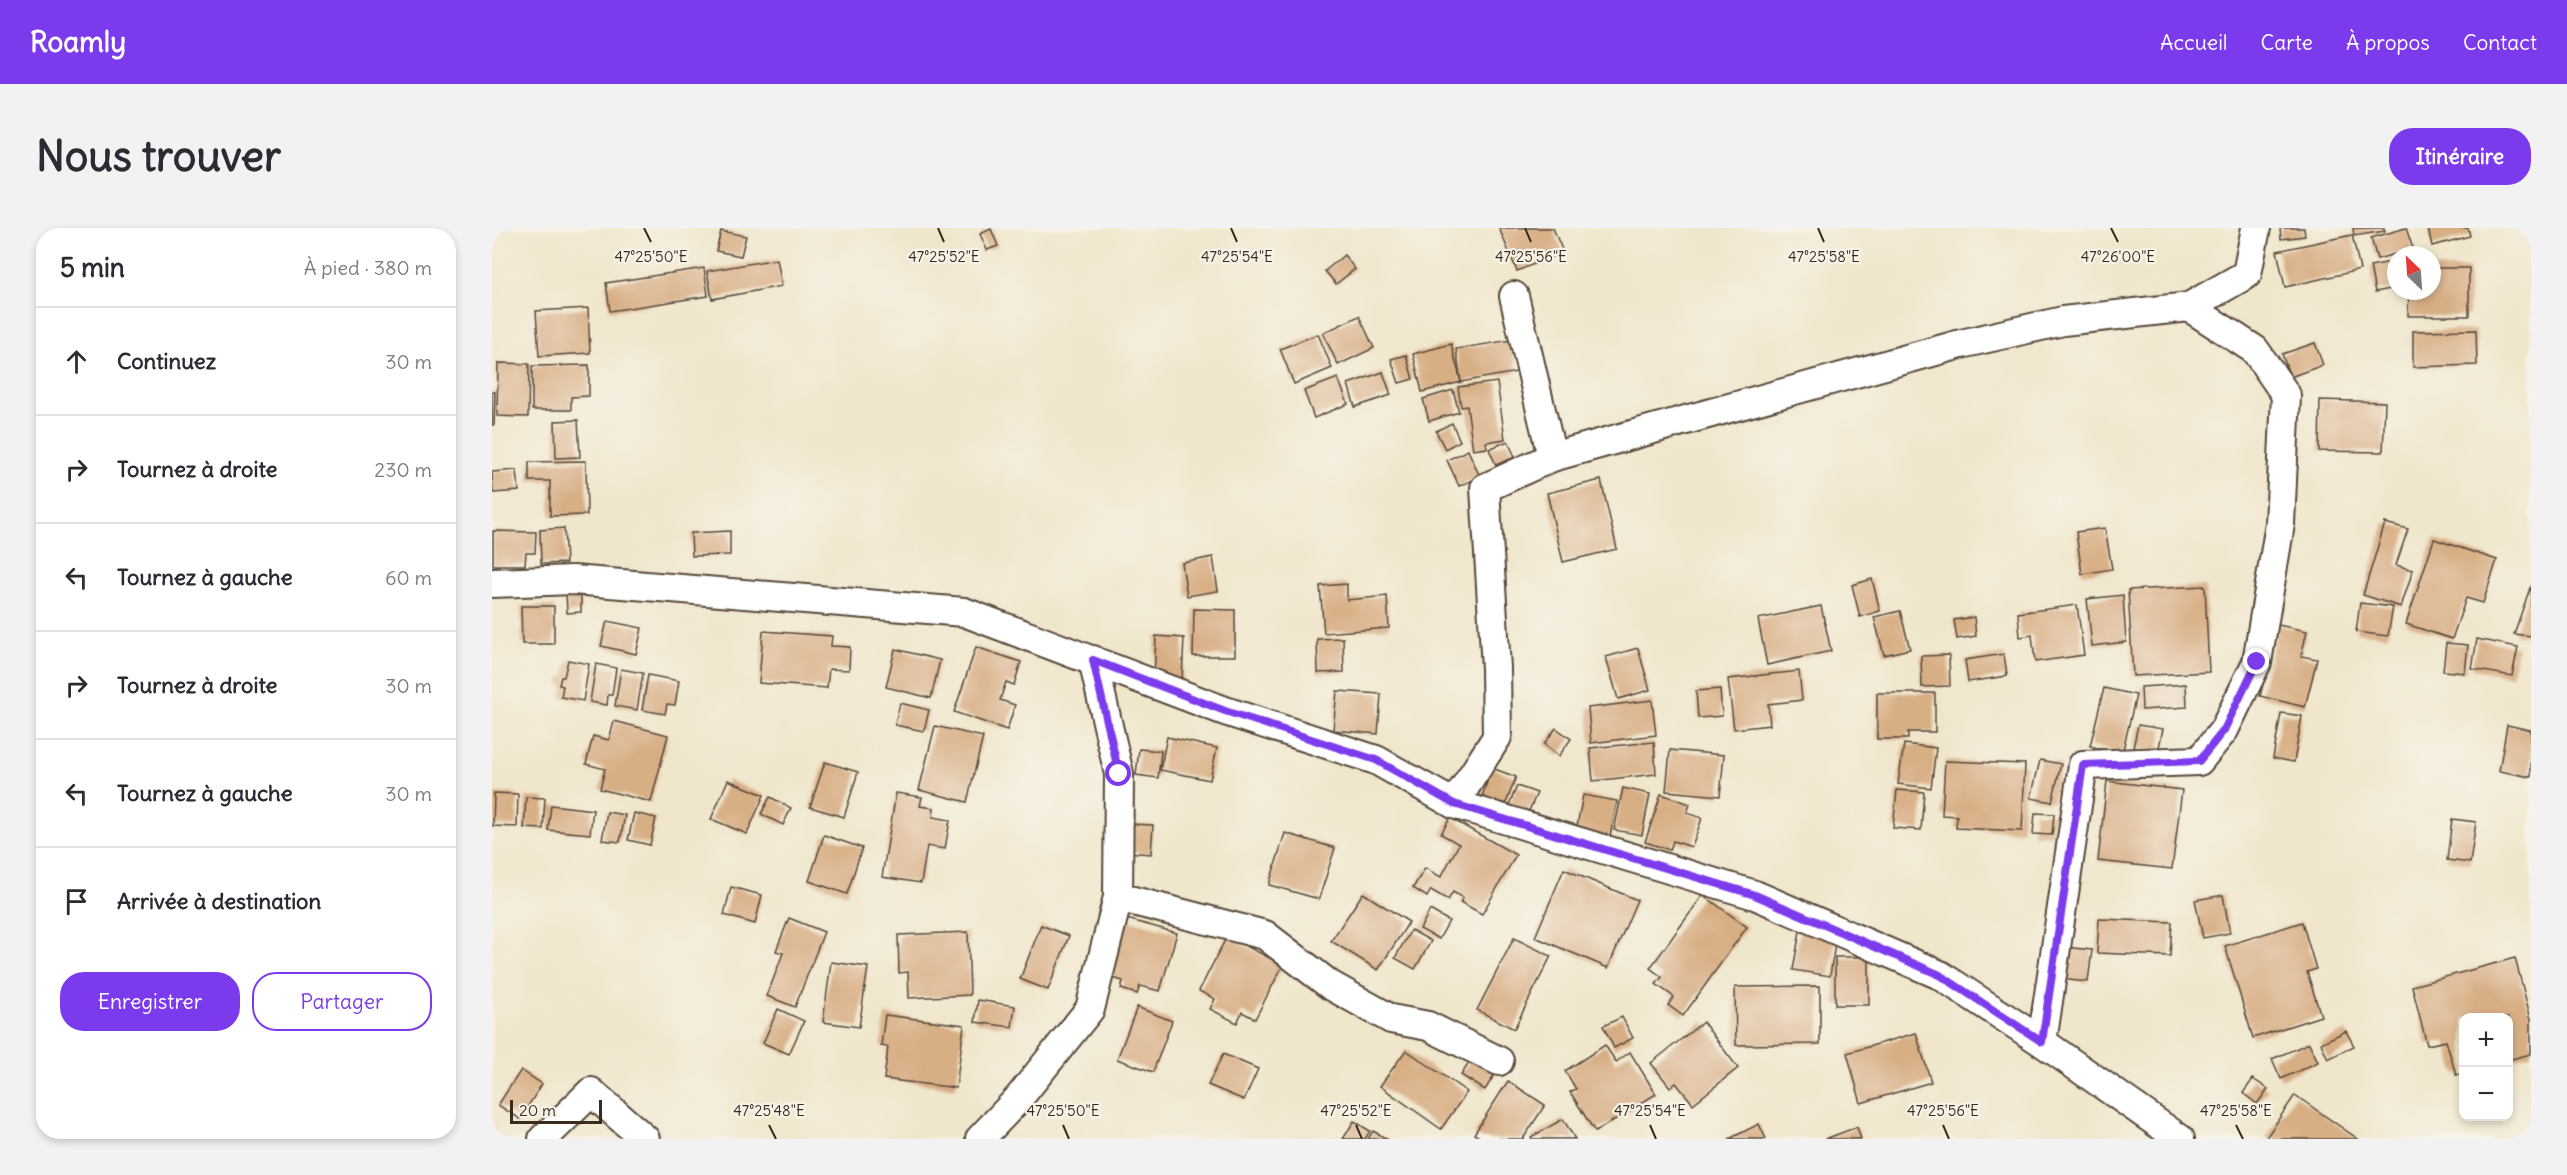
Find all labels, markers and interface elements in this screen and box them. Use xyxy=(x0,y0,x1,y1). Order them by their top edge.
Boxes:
text: Roamly xyxy=(30,24,126,60)
text: Accueil xyxy=(2160,29,2228,56)
text: Carte xyxy=(2261,29,2313,56)
text: À propos xyxy=(2346,29,2430,56)
text: Contact xyxy=(2463,29,2537,56)
button: Itinéraire xyxy=(2389,128,2531,185)
text: Nous trouver xyxy=(36,130,281,182)
north arrow xyxy=(2387,246,2441,300)
text: 47°25'50"E xyxy=(614,247,688,266)
text: 47°25'52"E xyxy=(908,247,980,266)
text: 47°25'54"E xyxy=(1201,247,1273,266)
text: 47°25'56"E xyxy=(1495,247,1567,266)
text: 47°25'58"E xyxy=(1788,247,1860,266)
text: 47°26'00"E xyxy=(2081,247,2155,266)
text: 5 min xyxy=(60,251,125,284)
text: À pied · 380 m xyxy=(304,255,432,280)
icon: ahead xyxy=(60,345,93,378)
text: Continuez xyxy=(117,347,216,375)
text: 30 m xyxy=(385,349,432,374)
icon: right xyxy=(60,453,93,486)
text: Tournez à droite xyxy=(117,455,277,483)
text: 230 m xyxy=(374,457,432,482)
icon: left xyxy=(60,561,93,594)
text: Tournez à gauche xyxy=(117,563,293,591)
text: 60 m xyxy=(385,565,432,590)
route end xyxy=(2243,648,2269,674)
icon: right xyxy=(60,669,93,702)
text: Tournez à droite xyxy=(117,671,277,699)
text: 30 m xyxy=(385,673,432,698)
route start xyxy=(1105,760,1131,786)
icon: left xyxy=(60,777,93,810)
text: Tournez à gauche xyxy=(117,779,293,807)
text: 30 m xyxy=(385,781,432,806)
icon: arrive xyxy=(60,885,93,918)
text: Arrivée à destination xyxy=(117,887,321,915)
button: Enregistrer xyxy=(60,972,240,1031)
button: Partager xyxy=(252,972,432,1031)
map controls xyxy=(2459,1013,2513,1121)
button: + xyxy=(2459,1013,2513,1067)
button: − xyxy=(2459,1067,2513,1121)
scale bar xyxy=(510,1097,602,1124)
text: 20 m xyxy=(519,1100,556,1120)
text: 47°25'48"E xyxy=(733,1101,805,1120)
text: 47°25'50"E xyxy=(1026,1101,1100,1120)
text: 47°25'52"E xyxy=(1320,1101,1392,1120)
text: 47°25'54"E xyxy=(1614,1101,1686,1120)
text: 47°25'56"E xyxy=(1907,1101,1979,1120)
text: 47°25'58"E xyxy=(2200,1101,2272,1120)

